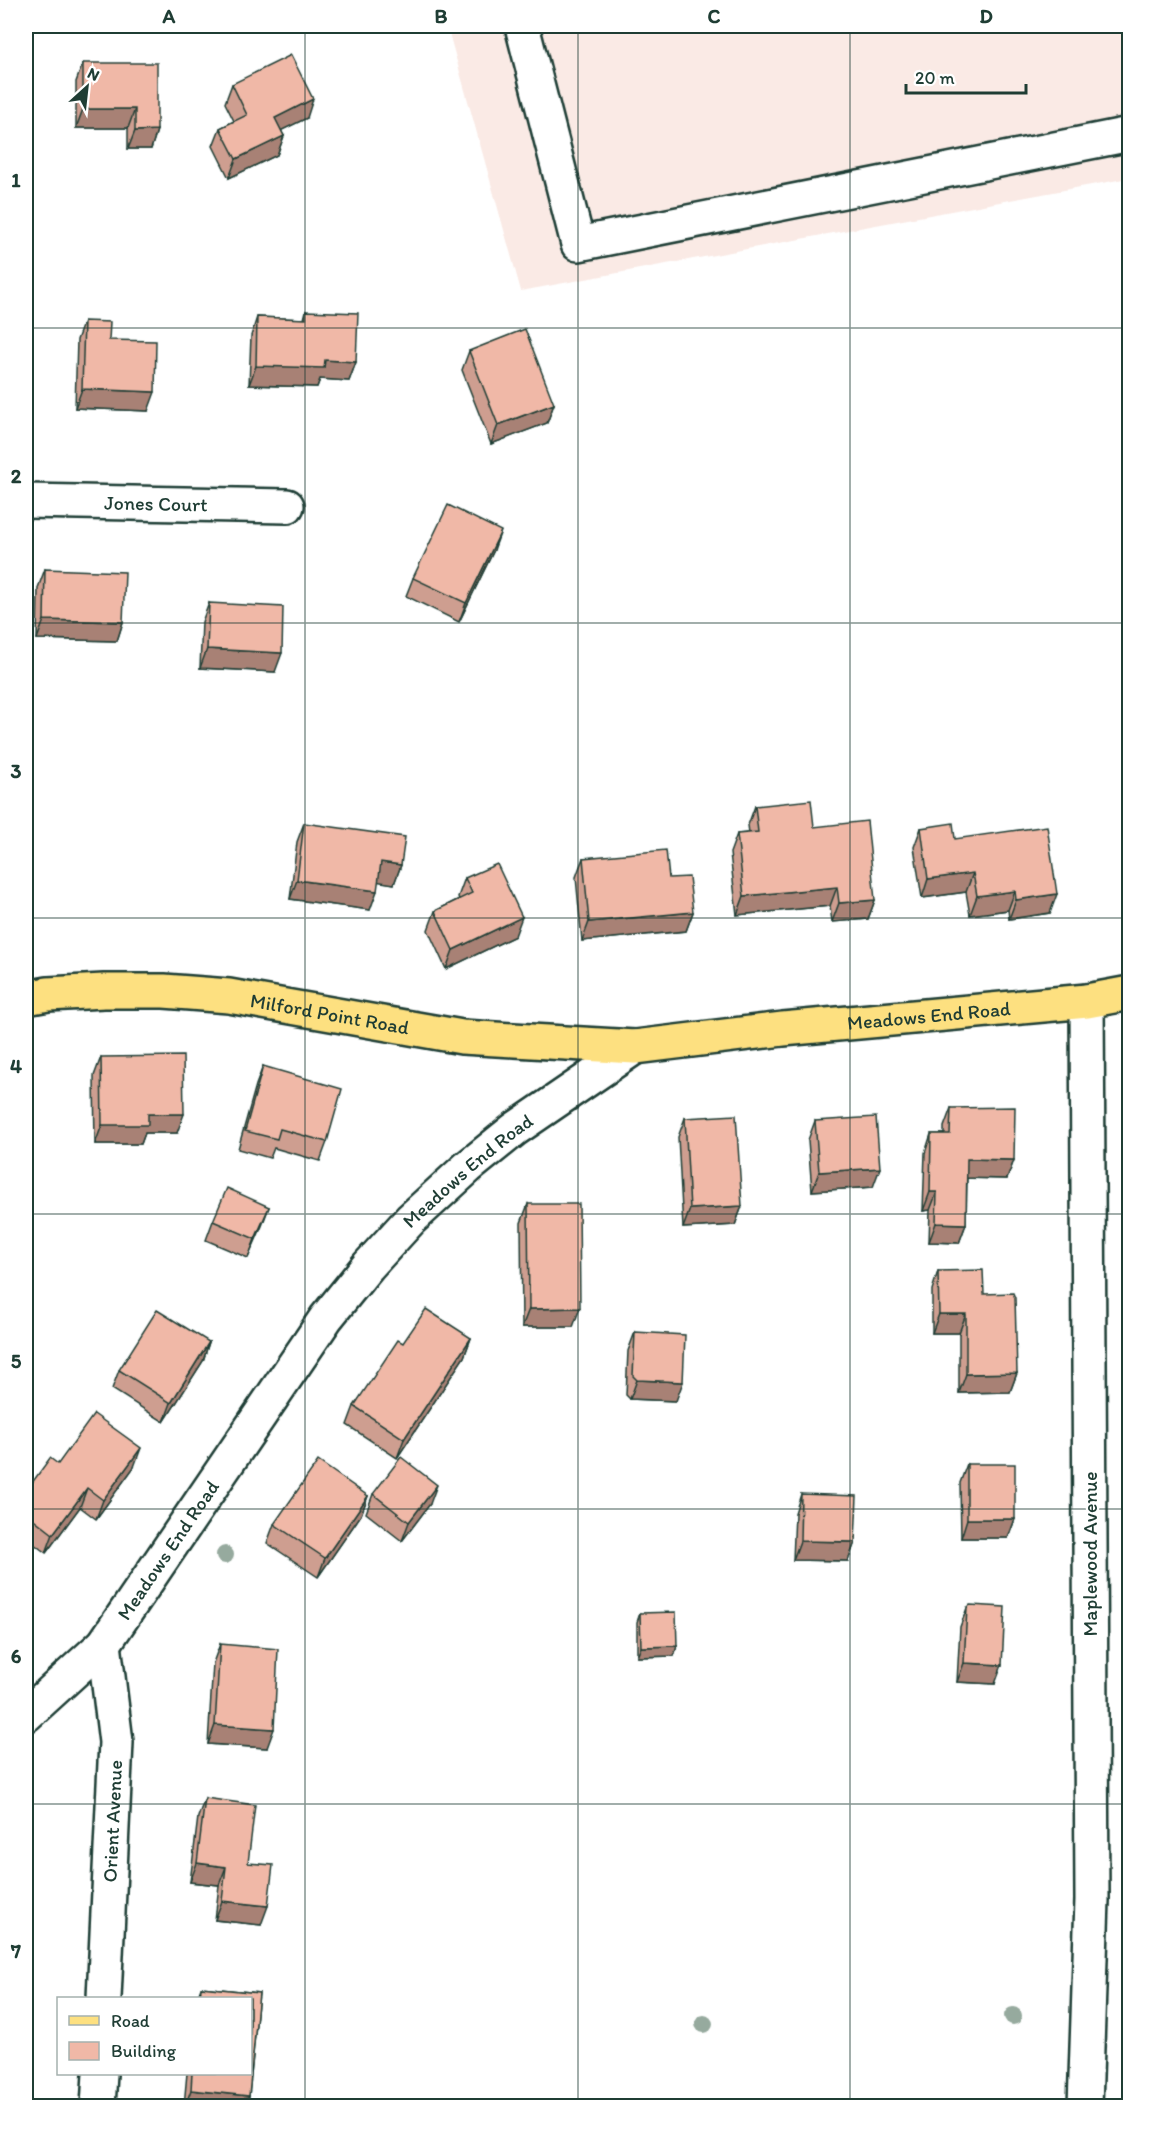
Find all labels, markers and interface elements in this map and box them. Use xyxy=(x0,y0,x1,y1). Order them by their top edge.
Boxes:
text: A xyxy=(162,4,176,28)
text: B xyxy=(435,4,448,28)
text: C xyxy=(708,4,721,28)
text: D xyxy=(979,4,993,28)
north arrow xyxy=(57,57,117,117)
scale bar xyxy=(906,57,1026,95)
text: N xyxy=(84,63,103,85)
text: 20 m xyxy=(915,67,955,89)
text: 1 xyxy=(11,168,21,192)
text: 2 xyxy=(11,464,22,488)
street label: Jones Court xyxy=(104,491,208,516)
text: 3 xyxy=(11,759,22,783)
street label: Milford Point Road xyxy=(248,988,411,1040)
street label: Meadows End Road xyxy=(846,996,1012,1035)
text: 4 xyxy=(10,1054,22,1078)
street label: Meadows End Road xyxy=(397,1108,537,1233)
text: 5 xyxy=(11,1349,22,1373)
street label: Maplewood Avenue xyxy=(1078,1472,1102,1637)
street label: Meadows End Road xyxy=(112,1476,224,1625)
text: 6 xyxy=(11,1644,22,1668)
street label: Orient Avenue xyxy=(97,1759,127,1883)
text: 7 xyxy=(10,1939,21,1963)
legend xyxy=(57,1997,252,2075)
text: Road xyxy=(111,2010,150,2032)
text: Building xyxy=(111,2040,177,2062)

